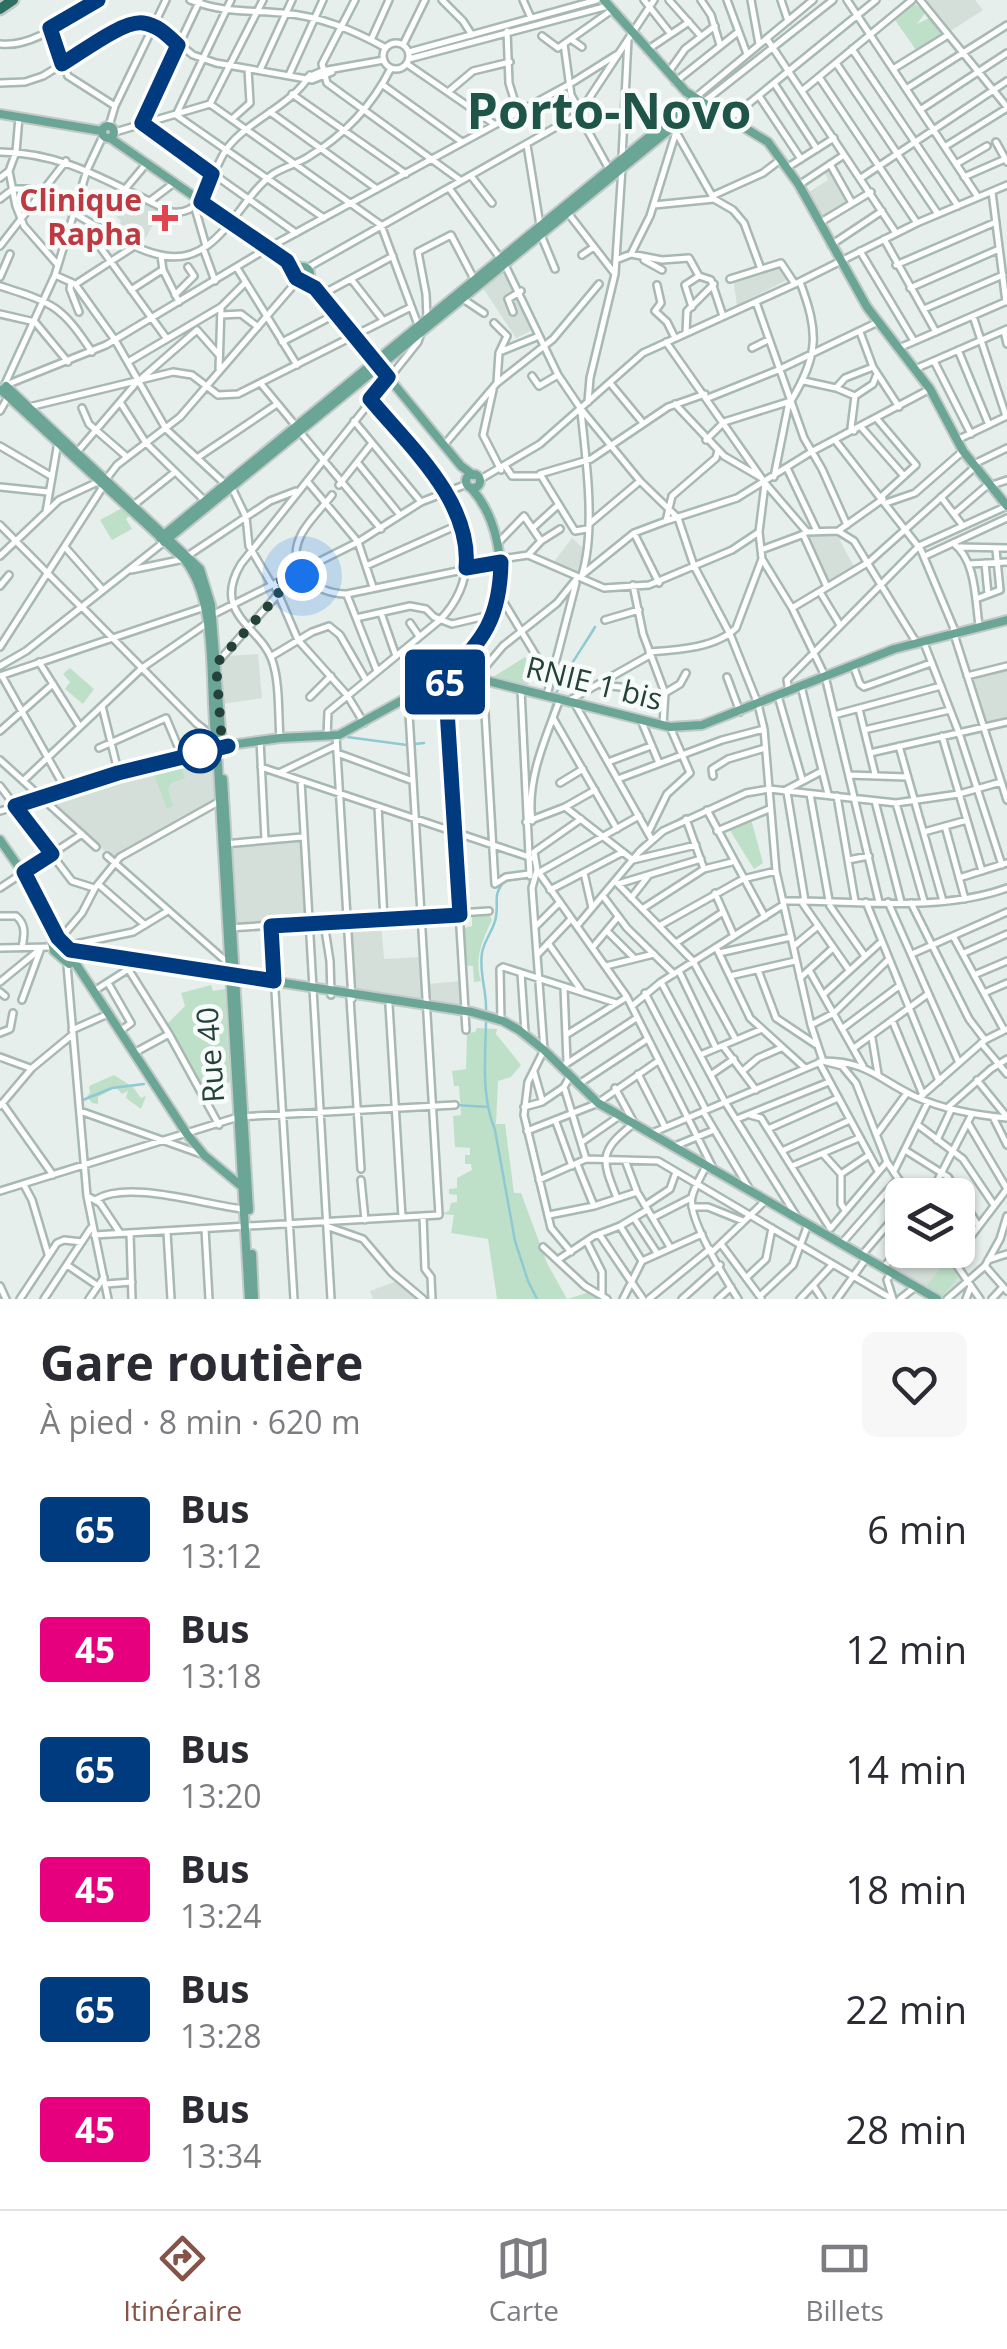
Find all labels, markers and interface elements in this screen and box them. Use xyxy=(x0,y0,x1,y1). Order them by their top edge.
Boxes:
district label: Porto-Novo xyxy=(467,76,751,144)
place label: Clinique Rapha xyxy=(19,179,142,254)
marker: Clinique Rapha xyxy=(152,205,178,231)
your location xyxy=(277,551,327,601)
street label: RNIE 1 bis xyxy=(522,646,667,719)
line badge: 65 xyxy=(400,650,490,714)
text: 65 xyxy=(425,659,465,706)
unlabelled marker xyxy=(179,730,221,772)
street label: Rue 40 xyxy=(186,1006,233,1104)
map controls xyxy=(885,1178,975,1268)
button: layers xyxy=(885,1178,975,1268)
text: Gare routière xyxy=(40,1330,363,1395)
button: heart xyxy=(862,1332,967,1437)
text: À pied · 8 min · 620 m xyxy=(40,1400,361,1443)
text: Bus xyxy=(180,1482,249,1534)
text: 6 min xyxy=(867,1503,967,1555)
text: 65 xyxy=(75,1506,115,1553)
text: 13:12 xyxy=(180,1534,262,1577)
text: Bus xyxy=(180,1602,249,1654)
text: 12 min xyxy=(846,1623,967,1675)
text: 45 xyxy=(75,1626,115,1673)
text: 13:18 xyxy=(180,1654,262,1697)
text: Bus xyxy=(180,1722,249,1774)
text: 14 min xyxy=(846,1743,967,1795)
text: 65 xyxy=(75,1746,115,1793)
text: 13:20 xyxy=(180,1774,262,1817)
text: Bus xyxy=(180,1842,249,1894)
text: 18 min xyxy=(846,1863,967,1915)
text: 45 xyxy=(75,1866,115,1913)
text: 13:24 xyxy=(180,1894,262,1937)
text: Bus xyxy=(180,1962,249,2014)
text: 22 min xyxy=(846,1983,967,2035)
text: 65 xyxy=(75,1986,115,2033)
text: 13:28 xyxy=(180,2014,262,2057)
text: Bus xyxy=(180,2082,249,2134)
text: 28 min xyxy=(846,2103,967,2155)
text: 45 xyxy=(75,2106,115,2153)
text: 13:34 xyxy=(180,2134,262,2177)
tab: Itinéraire xyxy=(123,2231,242,2329)
tab: Carte xyxy=(489,2231,559,2329)
tab: Billets xyxy=(805,2231,884,2329)

